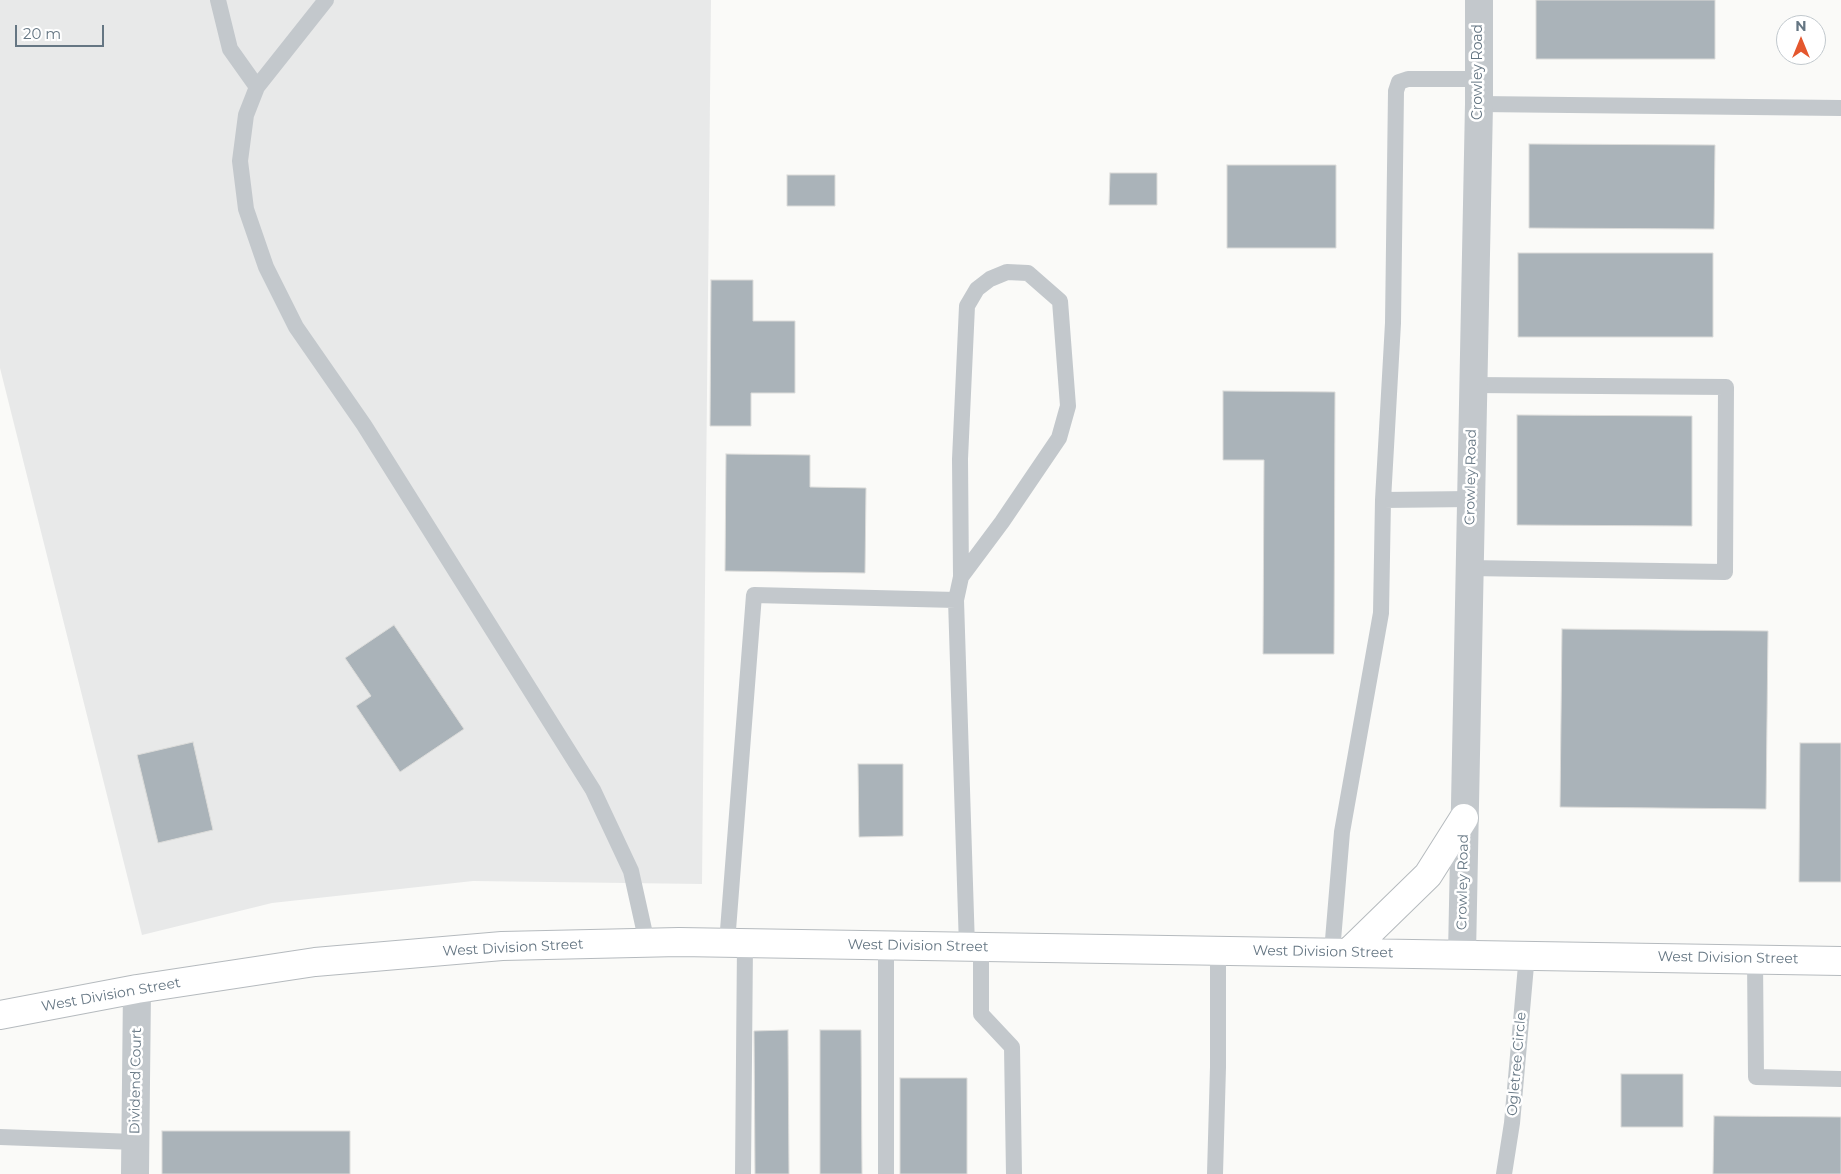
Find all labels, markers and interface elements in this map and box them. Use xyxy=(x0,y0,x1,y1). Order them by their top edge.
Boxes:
scale bar xyxy=(18,15,106,47)
north arrow xyxy=(1776,15,1826,65)
text: N xyxy=(1795,17,1807,35)
text: 20 m xyxy=(23,24,61,43)
street label: Crowley Road xyxy=(1470,24,1486,120)
street label: Crowley Road xyxy=(1462,429,1480,525)
street label: Crowley Road xyxy=(1454,834,1472,930)
street label: West Division Street xyxy=(442,936,584,960)
street label: West Division Street xyxy=(847,936,989,956)
street label: West Division Street xyxy=(1252,942,1394,962)
street label: West Division Street xyxy=(1657,948,1799,968)
street label: West Division Street xyxy=(40,974,182,1016)
street label: Ogletree Circle xyxy=(1504,1011,1530,1117)
street label: Dividend Court xyxy=(127,1028,145,1134)

